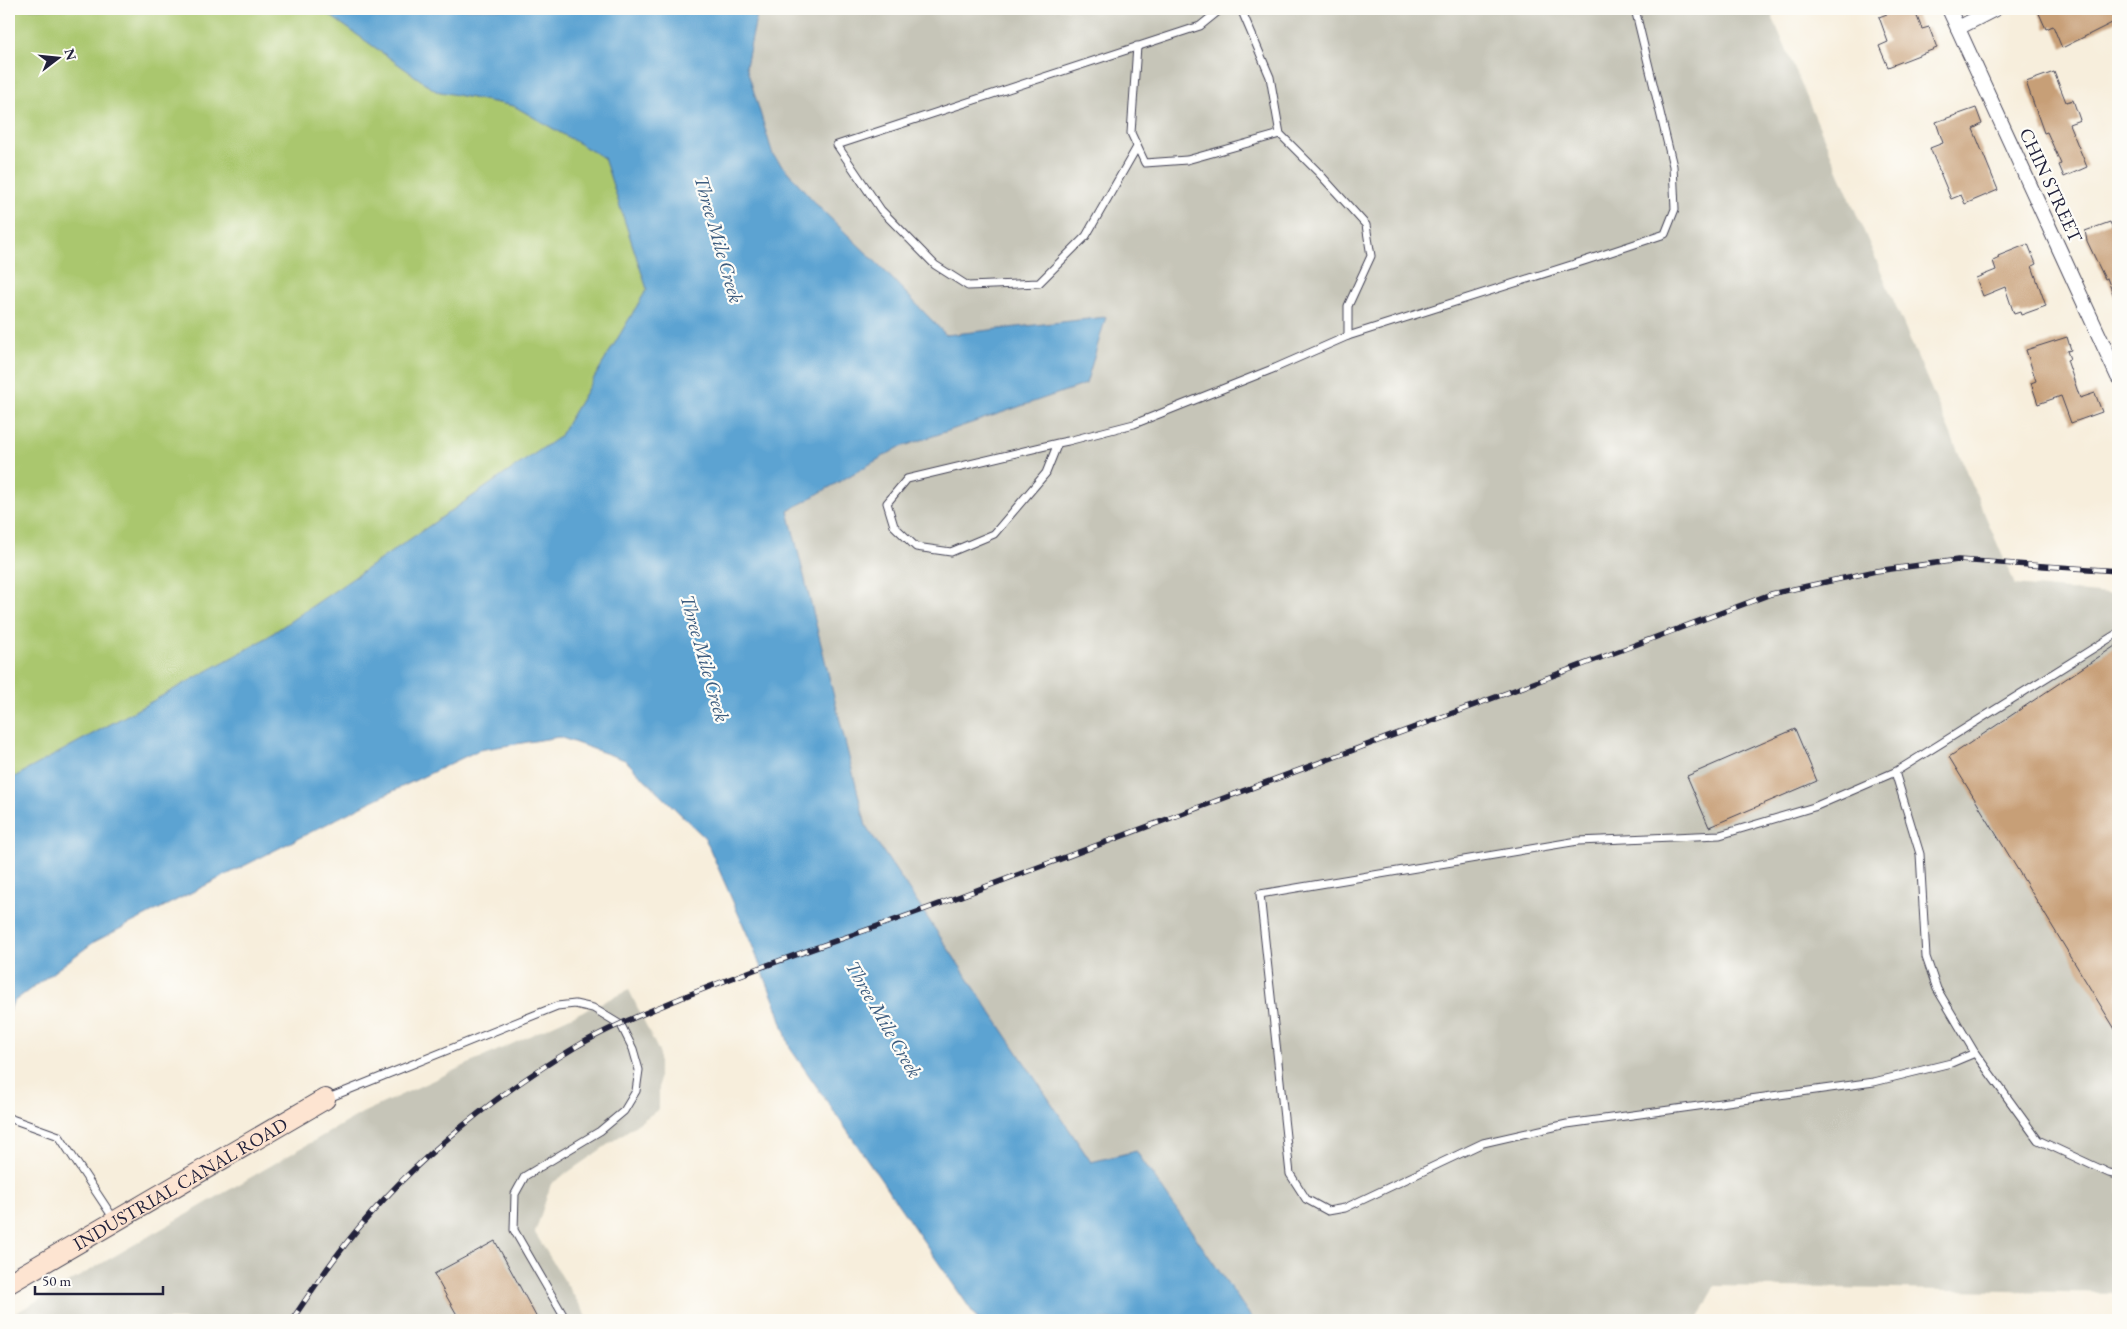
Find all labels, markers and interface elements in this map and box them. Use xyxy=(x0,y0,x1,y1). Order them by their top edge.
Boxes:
north arrow xyxy=(32,32,82,82)
text: N xyxy=(60,46,81,63)
street label: CHIN STREET xyxy=(2014,124,2089,246)
water label: Three Mile Creek xyxy=(688,172,750,306)
water label: Three Mile Creek xyxy=(674,591,736,725)
water label: Three Mile Creek xyxy=(840,956,928,1082)
street label: INDUSTRIAL CANAL ROAD xyxy=(68,1111,292,1256)
scale bar xyxy=(35,1264,162,1296)
text: 50 m xyxy=(42,1271,71,1290)

